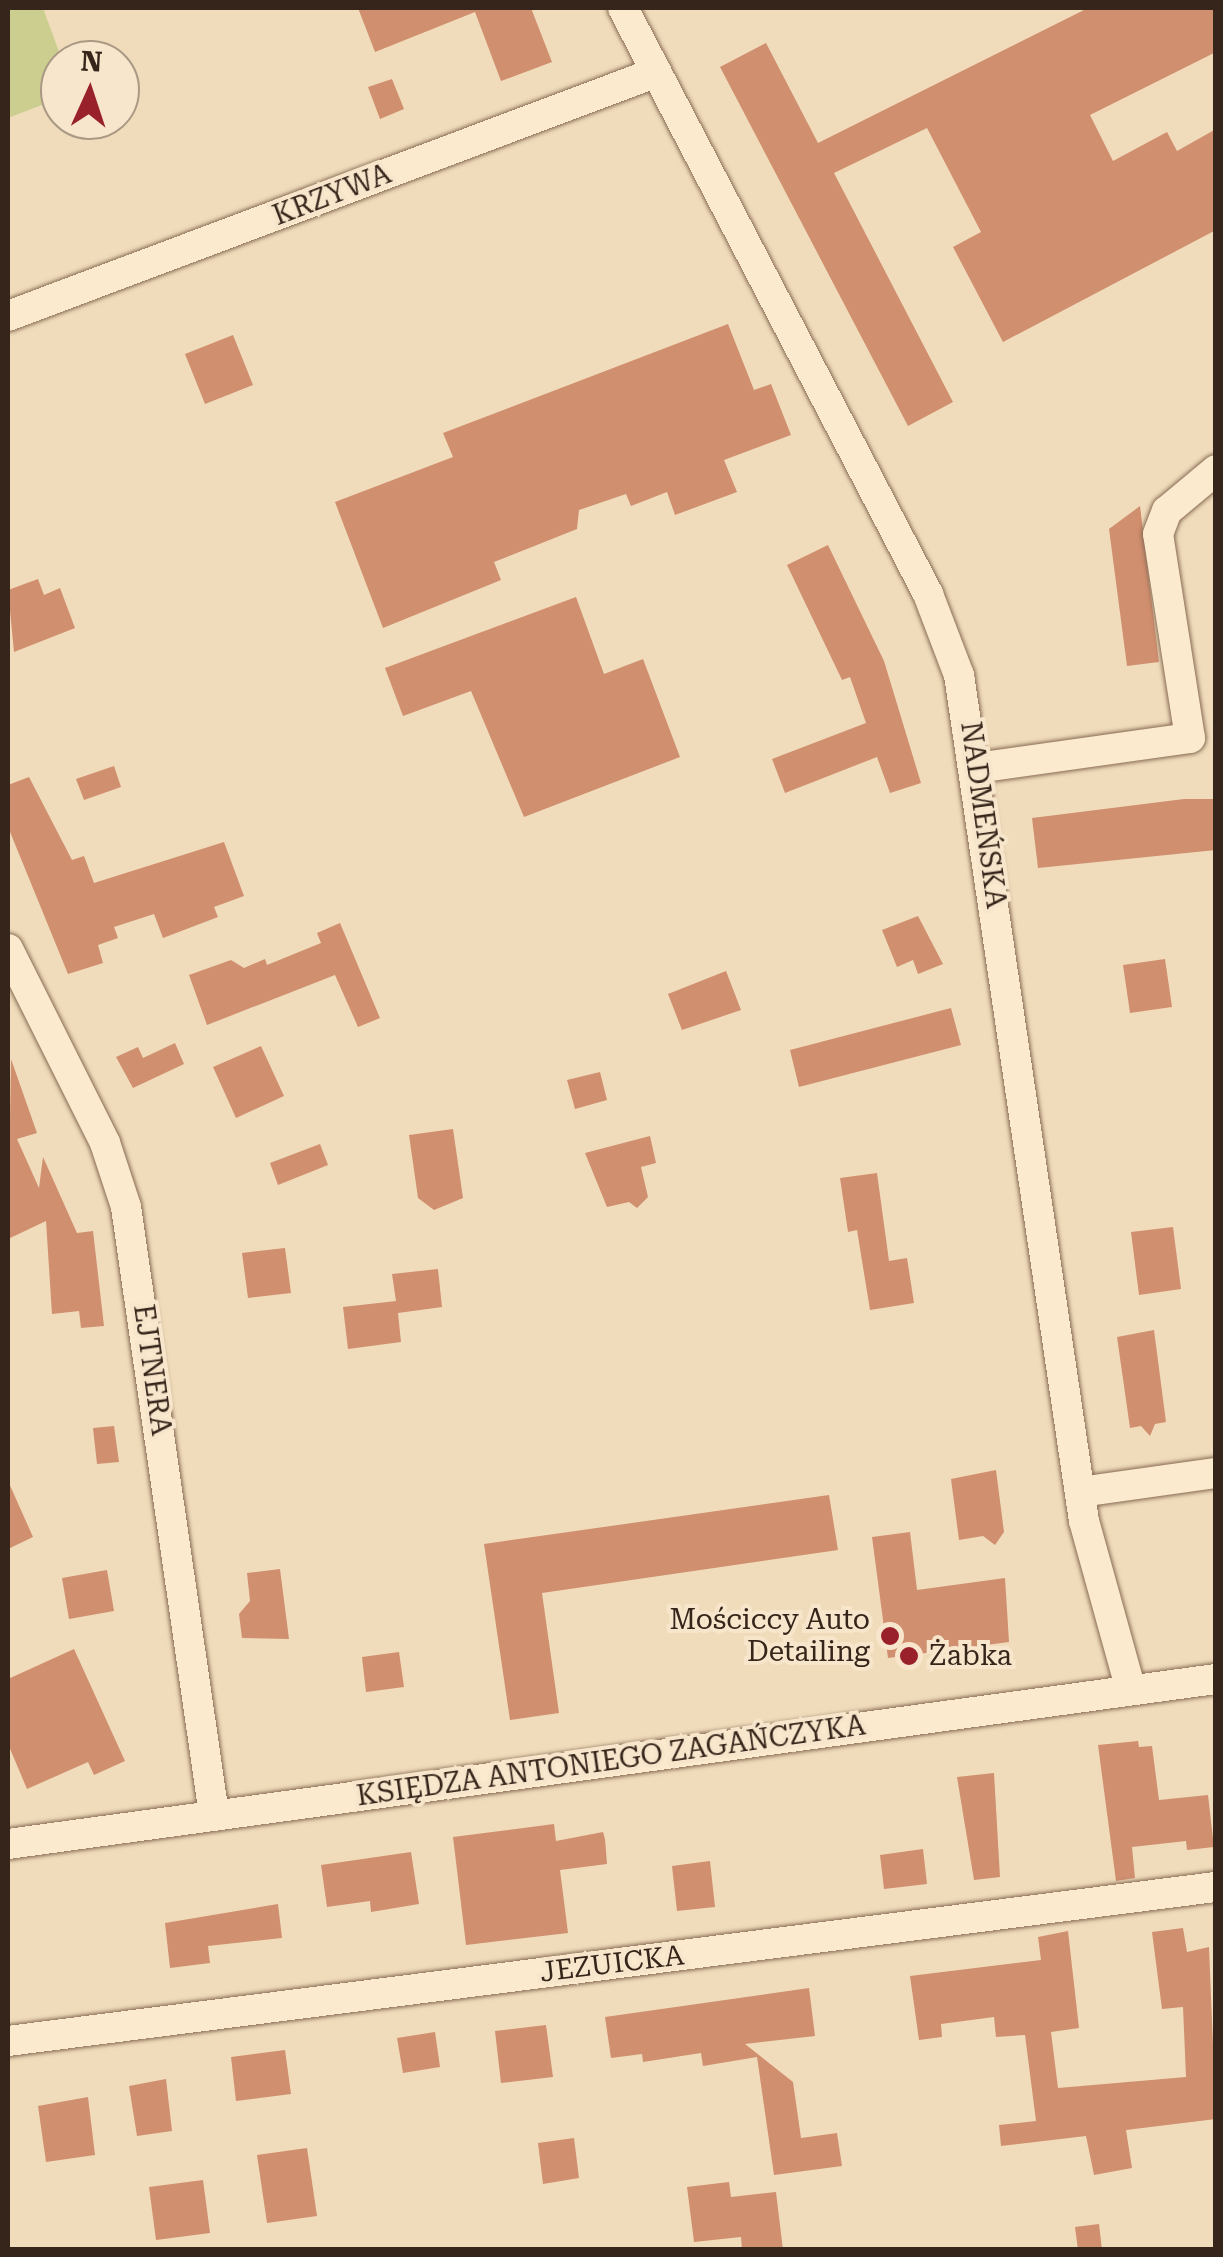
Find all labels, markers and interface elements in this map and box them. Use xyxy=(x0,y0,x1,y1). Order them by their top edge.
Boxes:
north arrow xyxy=(40,40,140,140)
text: N xyxy=(80,44,103,79)
street label: KRZYWA xyxy=(268,157,396,233)
street label: NADMEŃSKA xyxy=(953,719,1013,911)
street label: EJTNERA xyxy=(126,1302,178,1438)
place label: Mościccy Auto Detailing xyxy=(669,1603,870,1669)
marker: Mościccy Auto Detailing xyxy=(879,1625,901,1647)
place label: Żabka xyxy=(929,1639,1012,1673)
marker: Żabka xyxy=(898,1645,920,1667)
street label: KSIĘDZA ANTONIEGO ZAGAŃCZYKA xyxy=(354,1709,868,1813)
street label: JEZUICKA xyxy=(538,1939,686,1989)

